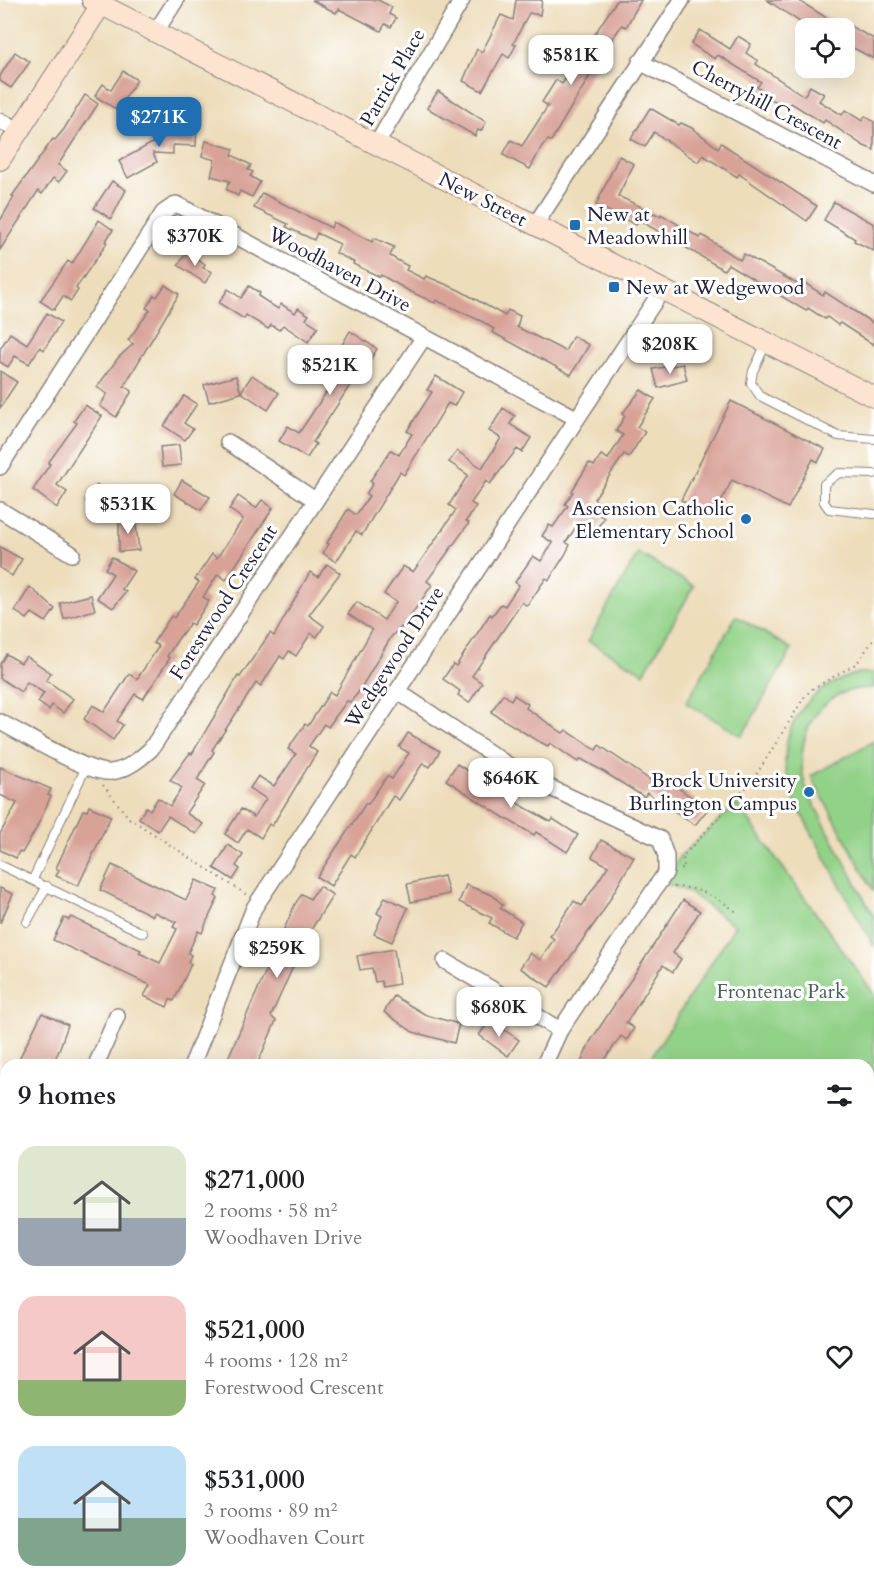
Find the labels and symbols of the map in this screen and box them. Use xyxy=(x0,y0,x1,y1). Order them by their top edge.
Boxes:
street label: Patrick Place xyxy=(354,23,431,131)
pin: $581K xyxy=(529,35,613,86)
street label: Cherryhill Crescent xyxy=(687,53,847,156)
pin: $271K xyxy=(117,97,201,148)
street label: New Street xyxy=(434,166,532,233)
place label: New at Meadowhill xyxy=(587,201,688,251)
pin: $370K xyxy=(153,216,237,267)
marker: New at Meadowhill xyxy=(568,218,582,232)
street label: Woodhaven Drive xyxy=(263,220,416,319)
place label: New at Wedgewood xyxy=(626,274,805,301)
marker: New at Wedgewood xyxy=(607,280,621,294)
pin: $208K xyxy=(628,324,712,375)
pin: $521K xyxy=(288,345,372,396)
pin: $531K xyxy=(86,484,170,535)
place label: Ascension Catholic Elementary School xyxy=(572,495,734,545)
marker: Ascension Catholic Elementary School xyxy=(739,512,753,526)
street label: Forestwood Crescent xyxy=(163,519,284,685)
street label: Wedgewood Drive xyxy=(338,581,450,734)
pin: $646K xyxy=(469,758,553,809)
place label: Brock University Burlington Campus xyxy=(629,767,797,817)
marker: Brock University Burlington Campus xyxy=(802,785,816,799)
pin: $259K xyxy=(235,928,319,979)
park label: Frontenac Park xyxy=(716,978,846,1005)
pin: $680K xyxy=(457,987,541,1038)

